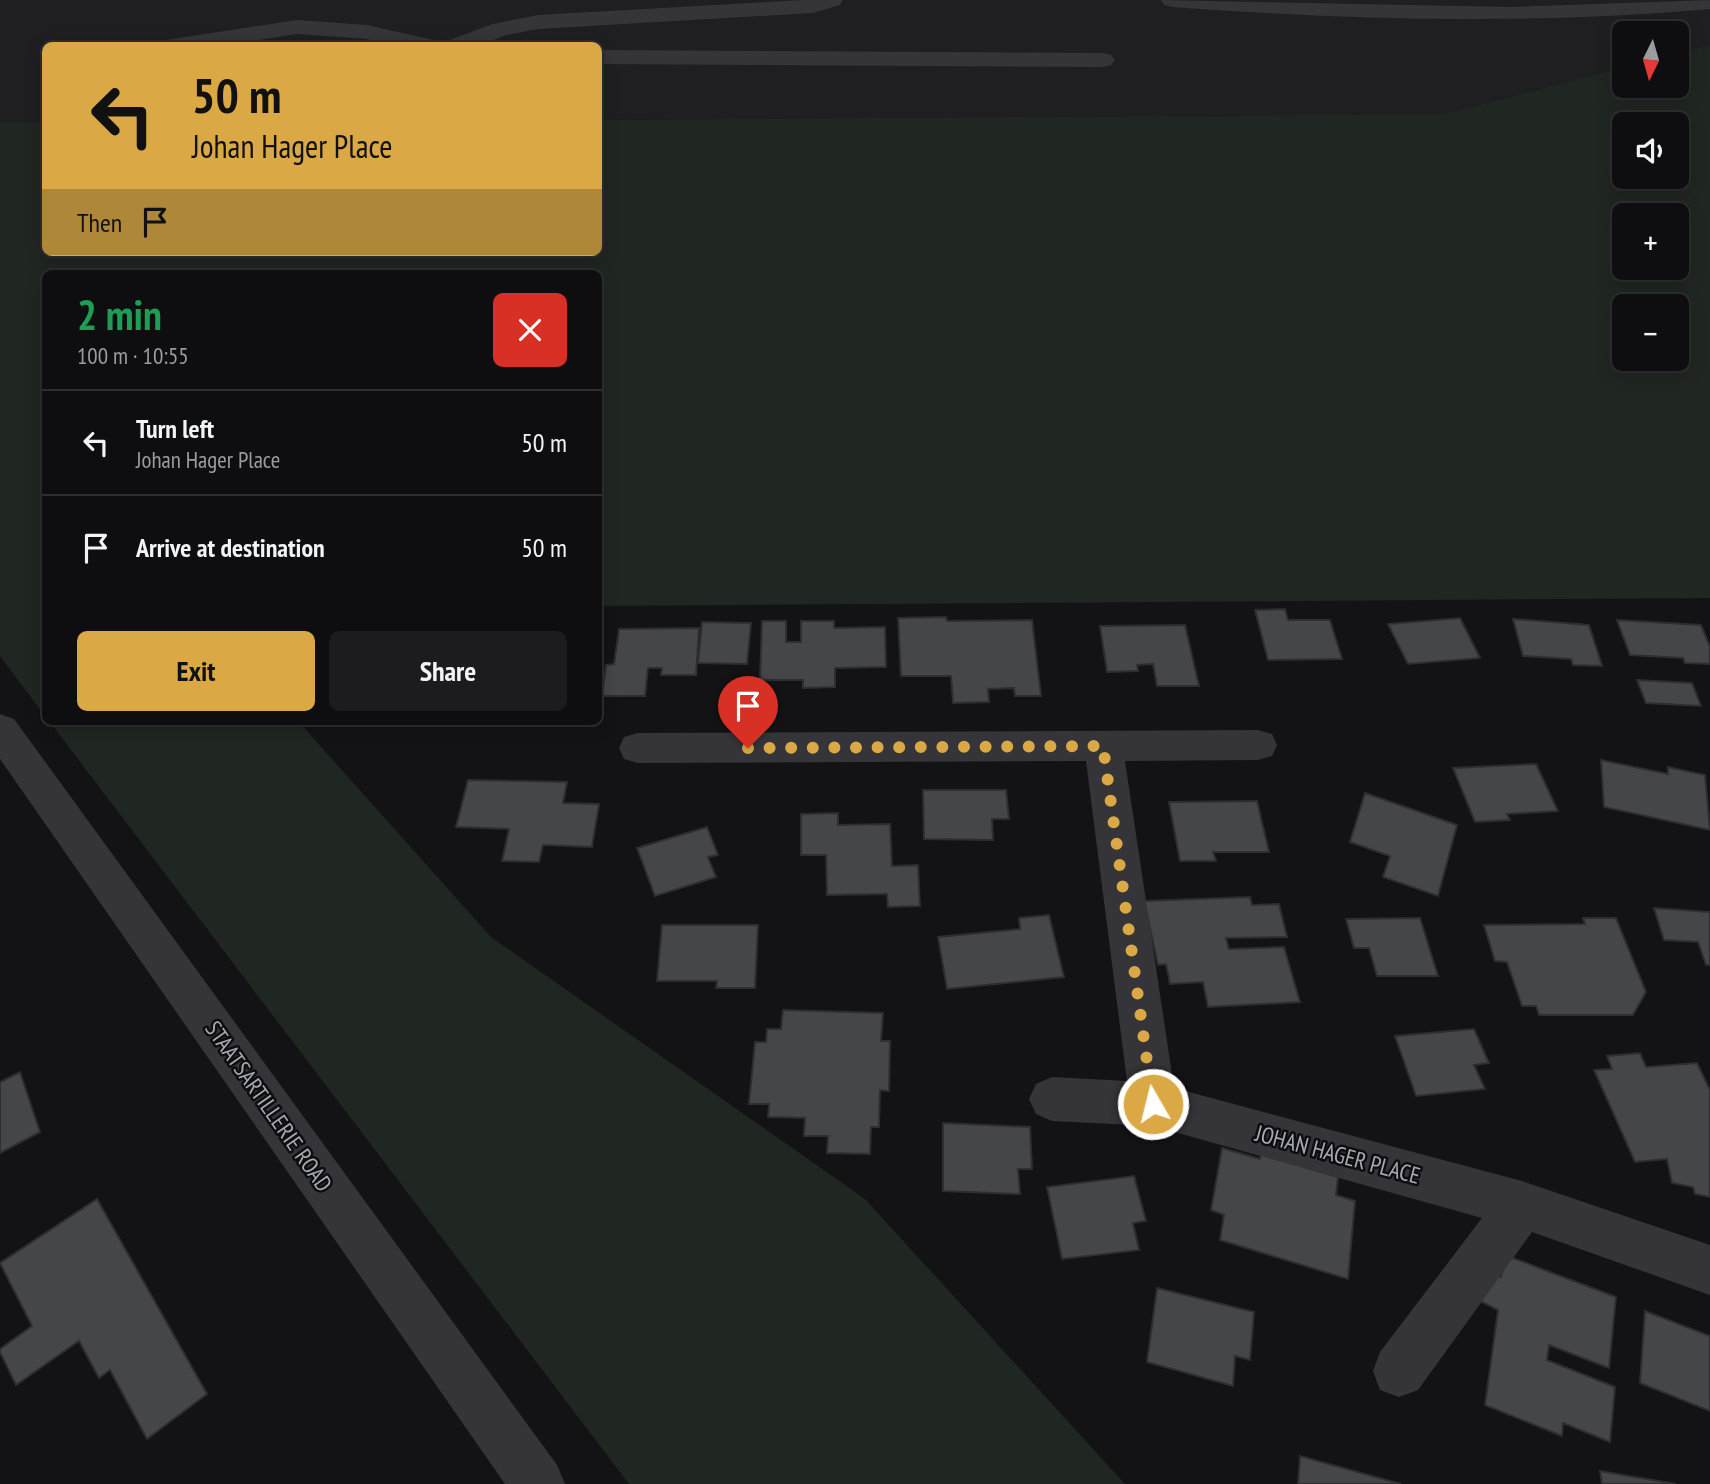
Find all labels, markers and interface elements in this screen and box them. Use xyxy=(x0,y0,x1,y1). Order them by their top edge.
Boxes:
north arrow xyxy=(1612,21,1689,98)
map controls xyxy=(1612,21,1689,371)
text: 50 m xyxy=(192,63,281,127)
icon: left xyxy=(77,70,168,161)
button: sound xyxy=(1612,112,1689,189)
text: Johan Hager Place xyxy=(192,125,393,167)
icon: arrive xyxy=(136,203,174,241)
button: + xyxy=(1612,203,1689,280)
text: Then xyxy=(77,206,122,239)
text: 2 min xyxy=(77,287,162,342)
button: close xyxy=(493,293,567,367)
button: − xyxy=(1612,294,1689,371)
text: 100 m · 10:55 xyxy=(77,341,189,370)
text: Turn left xyxy=(136,412,214,445)
icon: left xyxy=(77,424,115,462)
text: 50 m xyxy=(521,426,567,459)
text: Johan Hager Place xyxy=(136,445,280,474)
icon: arrive xyxy=(77,529,115,567)
text: Arrive at destination xyxy=(136,531,325,564)
text: 50 m xyxy=(521,531,567,564)
button: Exit xyxy=(77,631,315,711)
button: Share xyxy=(329,631,567,711)
pin xyxy=(718,676,778,748)
icon: arrive xyxy=(729,687,767,725)
street label: STAATSARTILLERIE ROAD xyxy=(199,1015,339,1197)
position arrow xyxy=(1116,1067,1190,1141)
street label: JOHAN HAGER PLACE xyxy=(1252,1118,1424,1190)

